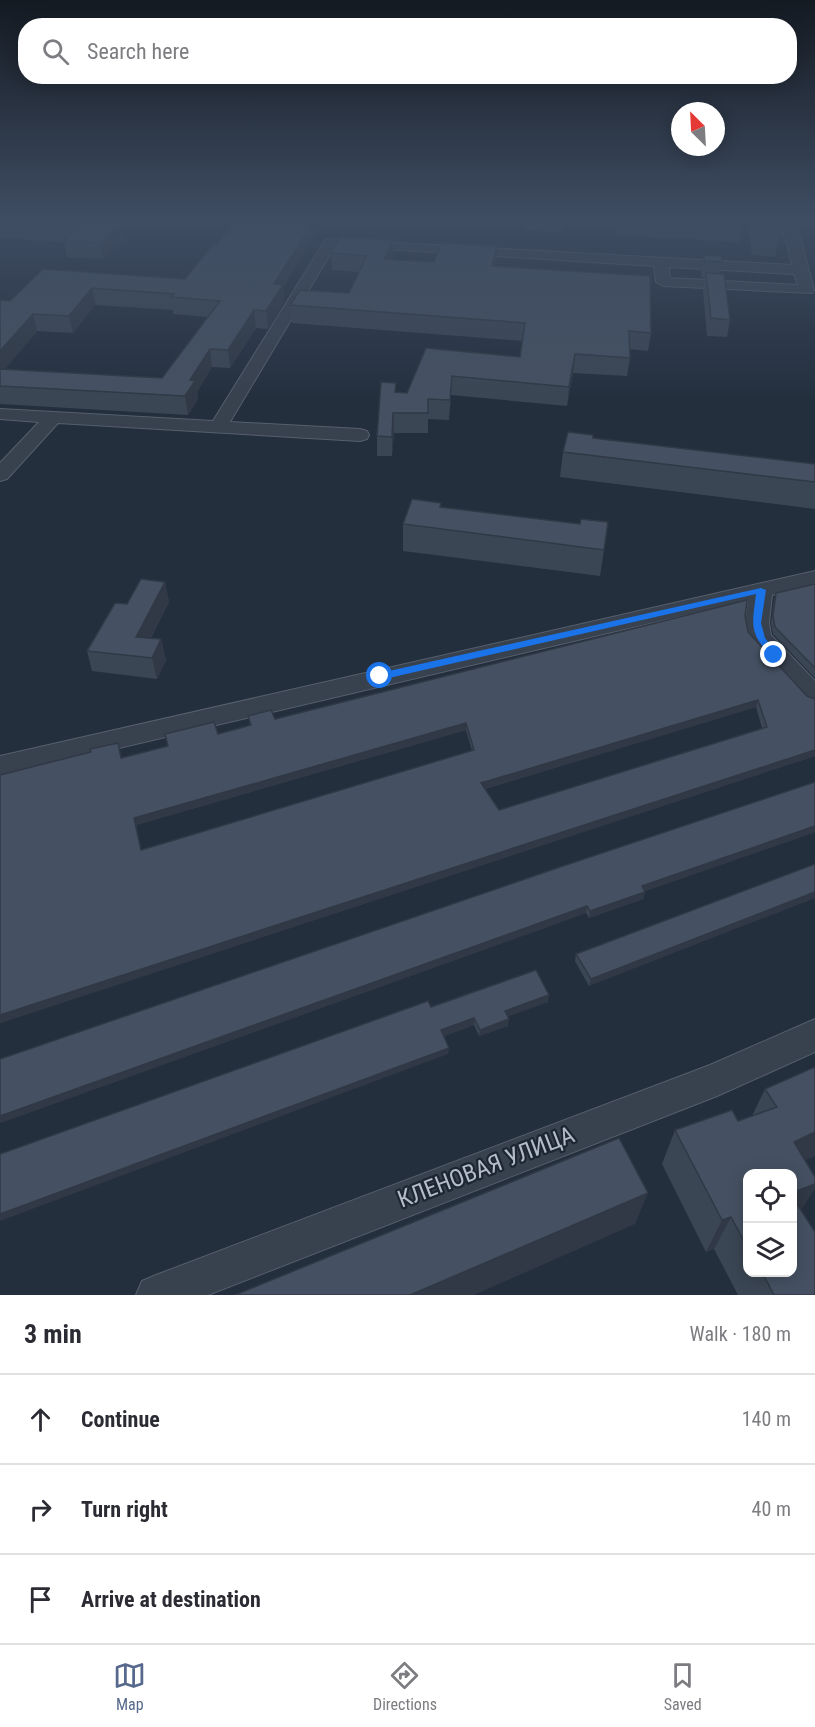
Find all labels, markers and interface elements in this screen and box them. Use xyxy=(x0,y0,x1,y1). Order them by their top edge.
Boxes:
search box xyxy=(18,18,797,84)
icon: search xyxy=(39,35,72,68)
text: Search here xyxy=(87,39,189,64)
north arrow xyxy=(671,102,725,156)
route end xyxy=(760,641,786,667)
route start xyxy=(366,662,392,688)
street label: КЛЕНОВАЯ УЛИЦА xyxy=(394,1120,578,1214)
map controls xyxy=(743,1169,797,1277)
button: locate xyxy=(743,1169,797,1223)
button: layers xyxy=(743,1223,797,1277)
text: 3 min xyxy=(24,1319,82,1349)
text: Walk · 180 m xyxy=(690,1322,791,1346)
icon: ahead xyxy=(24,1403,57,1436)
text: Continue xyxy=(81,1407,160,1432)
text: 140 m xyxy=(742,1407,791,1431)
icon: right xyxy=(24,1493,57,1526)
text: Turn right xyxy=(81,1497,168,1522)
text: 40 m xyxy=(752,1497,791,1521)
icon: arrive xyxy=(24,1583,57,1616)
text: Arrive at destination xyxy=(81,1587,261,1612)
tab: Map xyxy=(113,1659,146,1714)
tab: Directions xyxy=(373,1659,437,1714)
tab: Saved xyxy=(664,1659,702,1714)

